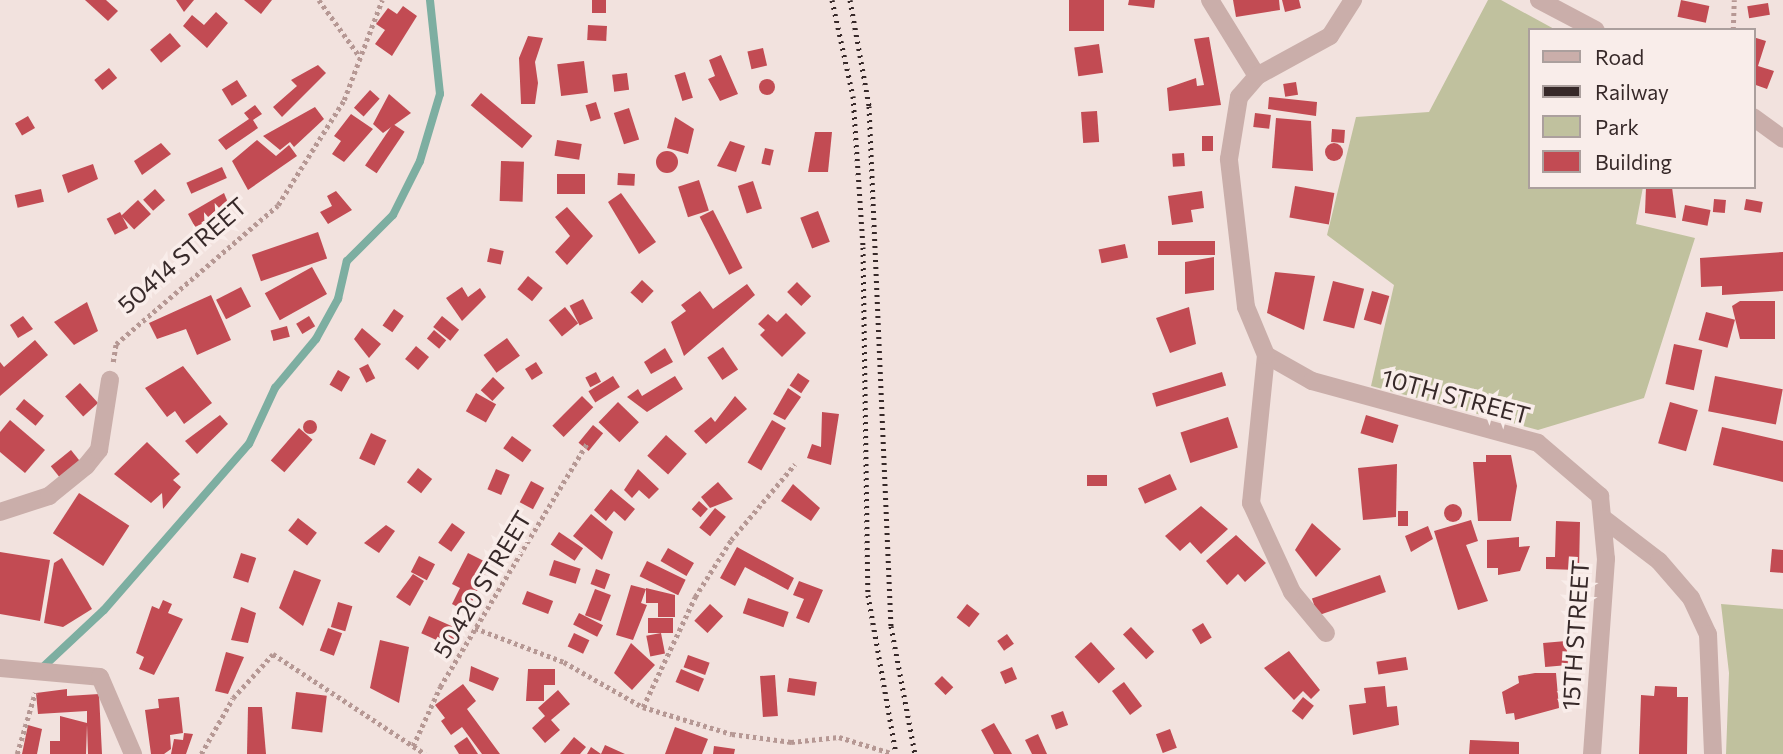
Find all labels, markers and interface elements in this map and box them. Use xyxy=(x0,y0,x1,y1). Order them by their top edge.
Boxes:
legend xyxy=(1528,28,1755,189)
text: Road xyxy=(1595,44,1644,69)
text: Railway xyxy=(1595,79,1669,104)
text: Park xyxy=(1595,114,1639,139)
text: Building xyxy=(1595,149,1672,174)
street label: 50414 STREET xyxy=(112,191,252,319)
street label: 10TH STREET xyxy=(1379,362,1533,430)
street label: 50420 STREET xyxy=(427,505,537,663)
street label: 15TH STREET xyxy=(1555,559,1595,711)

